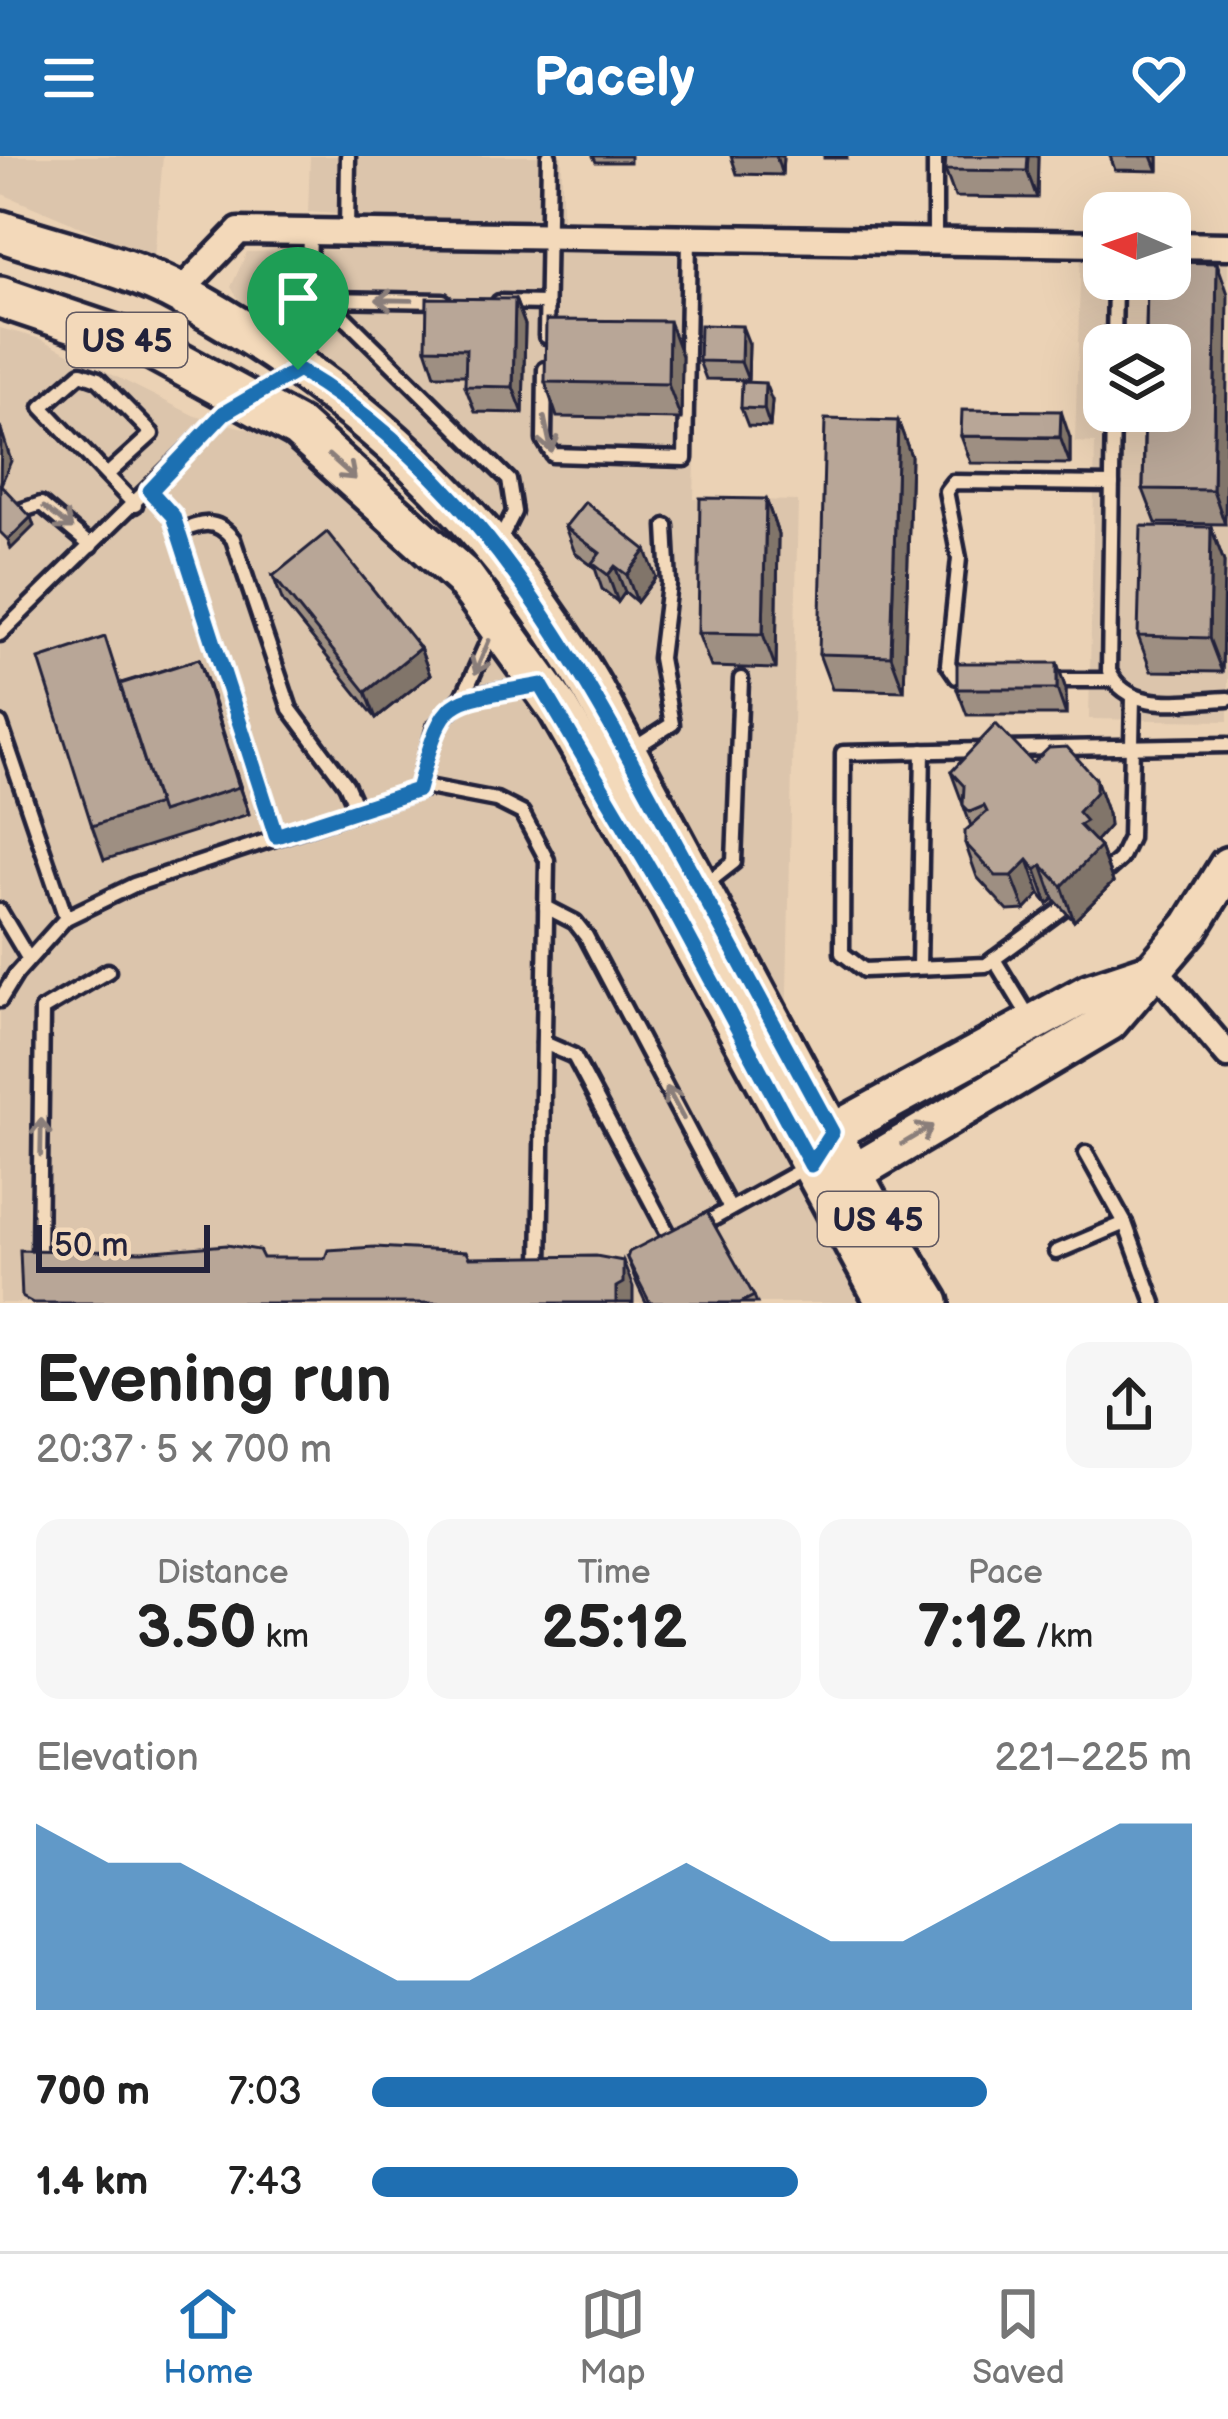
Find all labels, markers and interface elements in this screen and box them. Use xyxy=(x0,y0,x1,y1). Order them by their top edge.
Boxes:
icon: menu xyxy=(36,45,102,111)
icon: heart xyxy=(1126,45,1192,111)
text: Pacely xyxy=(533,46,695,111)
north arrow xyxy=(1083,192,1191,300)
map controls xyxy=(1083,192,1191,432)
pin xyxy=(247,247,349,370)
icon: arrive xyxy=(265,265,331,331)
one-way arrow xyxy=(375,289,414,311)
road number: US 45 xyxy=(67,313,187,367)
button: layers xyxy=(1083,324,1191,432)
one-way arrow xyxy=(538,415,561,453)
one-way arrow xyxy=(327,453,357,480)
one-way arrow xyxy=(41,504,73,530)
one-way arrow xyxy=(470,638,491,675)
one-way arrow xyxy=(662,1086,685,1122)
one-way arrow xyxy=(29,1118,52,1157)
one-way arrow xyxy=(899,1123,934,1147)
road number: US 45 xyxy=(818,1192,938,1246)
scale bar xyxy=(36,1219,210,1272)
text: 50 m xyxy=(54,1226,129,1266)
text: Evening run xyxy=(36,1342,392,1421)
button: share xyxy=(1066,1342,1192,1468)
text: 20:37 · 5 × 700 m xyxy=(36,1427,332,1474)
text: Distance xyxy=(157,1553,289,1593)
text: Time xyxy=(577,1553,651,1593)
text: Pace xyxy=(968,1553,1043,1593)
text: 3.50 xyxy=(136,1593,257,1665)
text: 25:12 xyxy=(541,1593,687,1665)
text: 7:12 xyxy=(917,1593,1026,1665)
text: km xyxy=(257,1617,309,1657)
text: /km xyxy=(1026,1617,1093,1657)
text: Elevation xyxy=(36,1735,199,1782)
text: 221–225 m xyxy=(995,1735,1192,1782)
text: 700 m xyxy=(36,2069,150,2116)
text: 7:03 xyxy=(228,2069,302,2116)
text: 1.4 km xyxy=(36,2159,148,2206)
text: 7:43 xyxy=(228,2159,303,2206)
tab: Home xyxy=(163,2281,253,2393)
tab: Map xyxy=(579,2281,646,2393)
tab: Saved xyxy=(972,2281,1065,2393)

